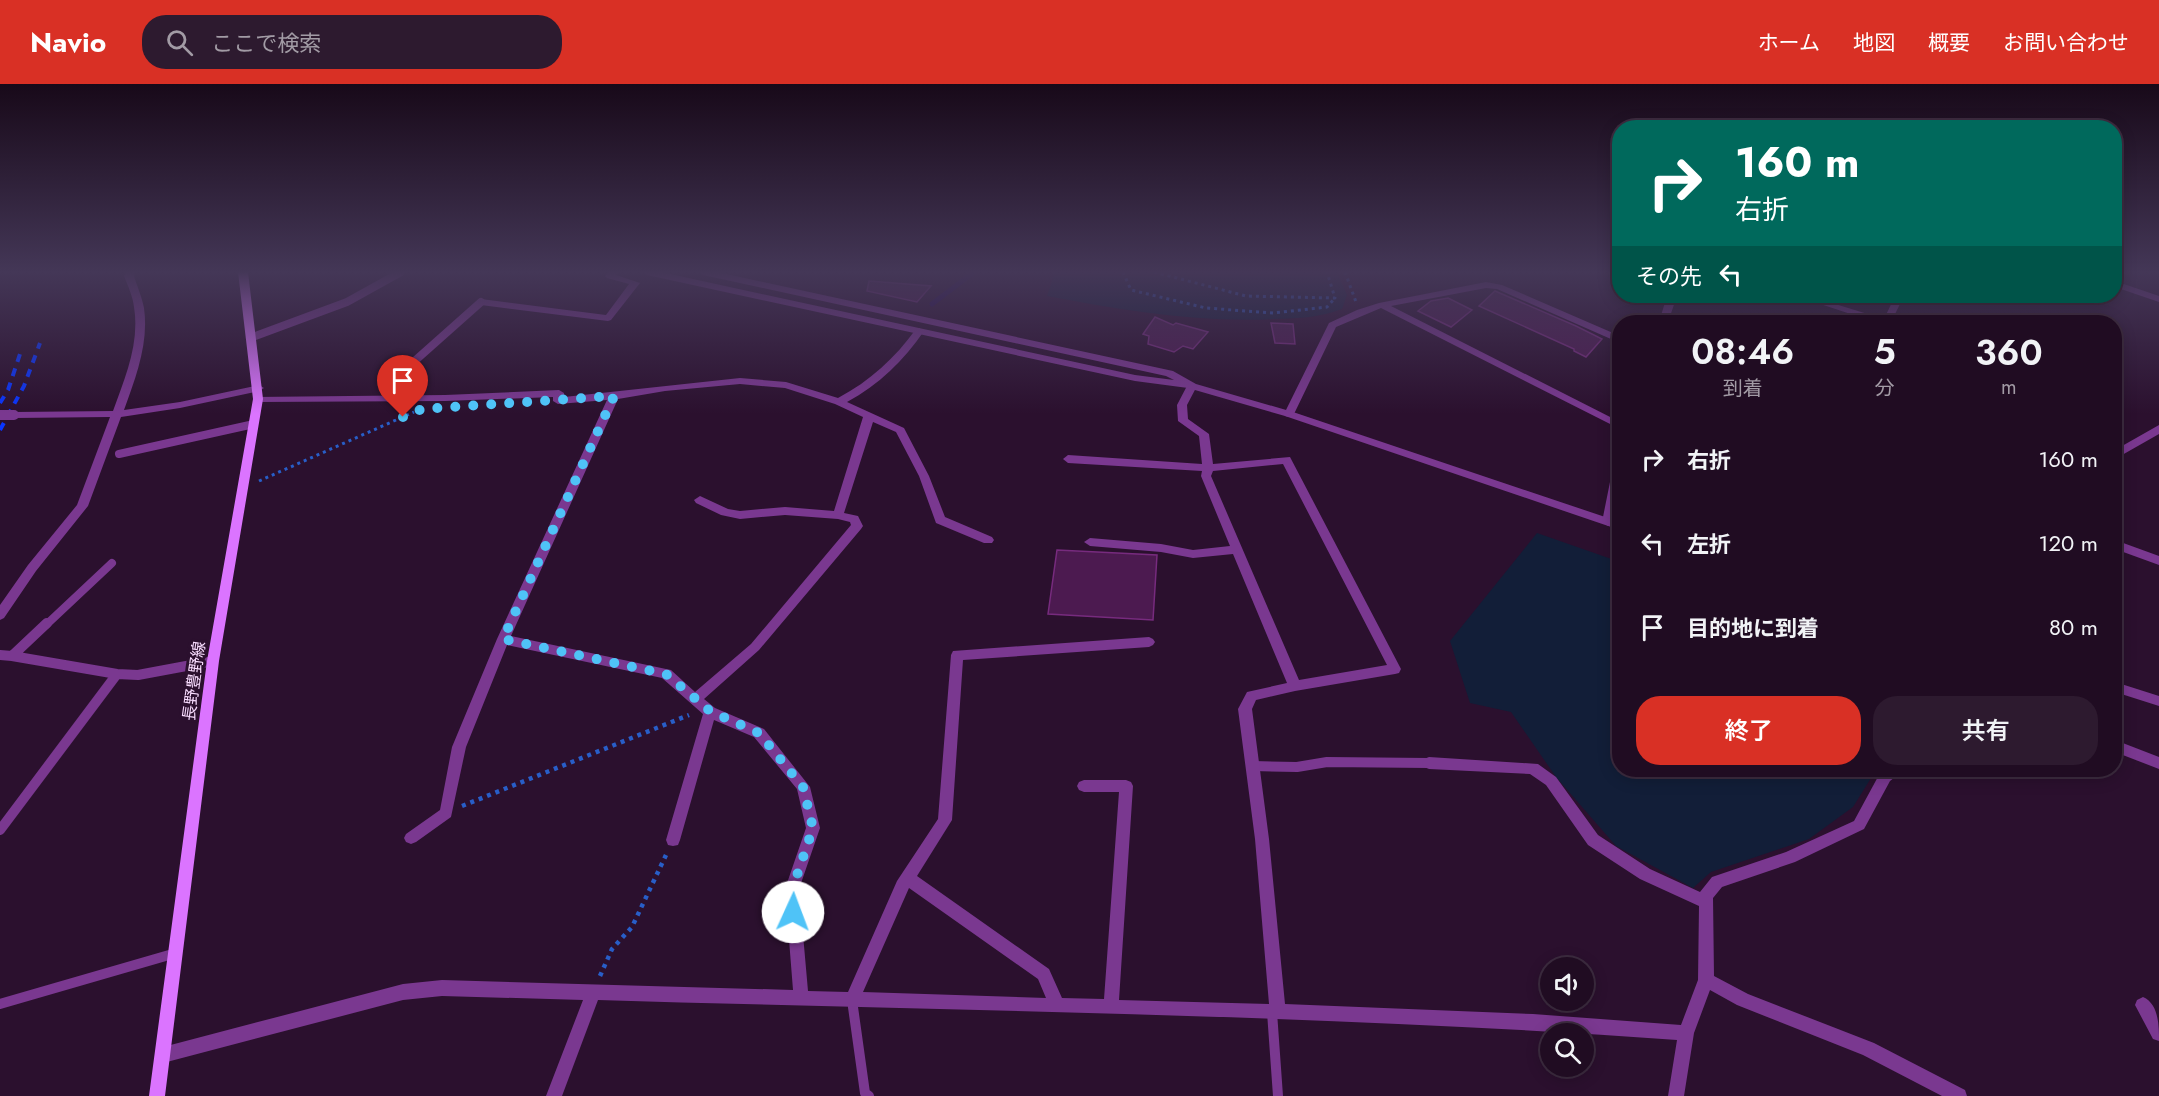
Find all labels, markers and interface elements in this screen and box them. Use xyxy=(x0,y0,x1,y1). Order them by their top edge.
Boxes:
search box xyxy=(142,15,562,69)
text: Navio xyxy=(30,22,106,63)
icon: search xyxy=(163,26,196,59)
text: ここで検索 xyxy=(211,27,321,59)
text: ホーム xyxy=(1758,28,1820,58)
text: 地図 xyxy=(1853,28,1895,58)
text: 概要 xyxy=(1928,28,1970,58)
text: お問い合わせ xyxy=(2003,28,2129,58)
text: 160 m xyxy=(1735,132,1859,193)
icon: right xyxy=(1636,144,1714,222)
text: 右折 xyxy=(1735,190,1789,229)
icon: left xyxy=(1714,258,1747,291)
text: その先 xyxy=(1636,260,1702,292)
text: 08:46 xyxy=(1691,325,1794,377)
text: 5 xyxy=(1874,325,1896,377)
text: 360 xyxy=(1975,326,2043,378)
pin xyxy=(377,355,428,417)
icon: arrive xyxy=(386,364,419,397)
text: m xyxy=(2001,373,2017,402)
text: 到着 xyxy=(1723,374,1763,403)
text: 分 xyxy=(1875,374,1895,403)
icon: right xyxy=(1636,443,1669,476)
text: 160 m xyxy=(2038,443,2098,475)
text: 右折 xyxy=(1687,444,1731,476)
icon: left xyxy=(1636,527,1669,560)
text: 120 m xyxy=(2039,527,2098,559)
text: 左折 xyxy=(1687,528,1731,560)
icon: arrive xyxy=(1636,611,1669,644)
text: 80 m xyxy=(2049,611,2098,643)
text: 目的地に到着 xyxy=(1687,612,1819,644)
street label: 長野豊野線 xyxy=(177,640,211,722)
button: 終了 xyxy=(1636,696,1861,765)
button: 共有 xyxy=(1873,696,2098,765)
position arrow xyxy=(761,880,825,944)
map controls xyxy=(1540,957,1594,1077)
button: sound xyxy=(1540,957,1594,1011)
button: search xyxy=(1540,1023,1594,1077)

